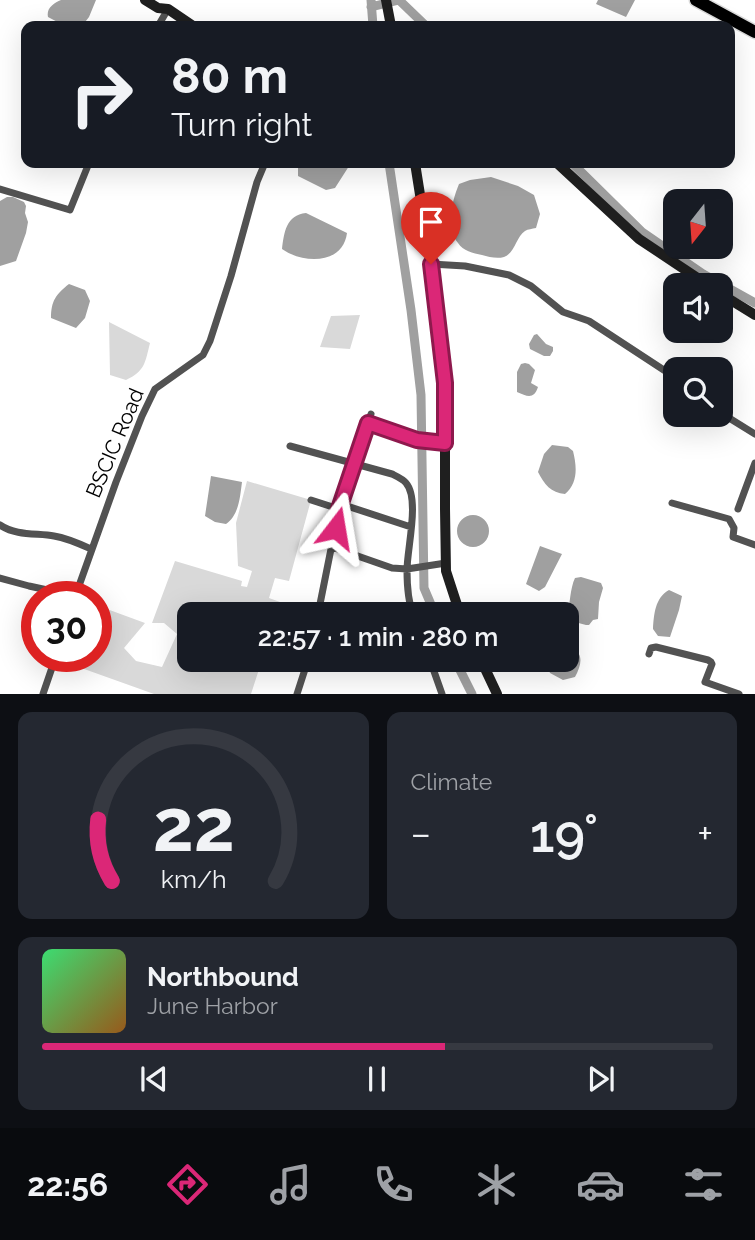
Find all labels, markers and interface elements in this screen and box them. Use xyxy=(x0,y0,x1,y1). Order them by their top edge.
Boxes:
text: 80 m xyxy=(171,47,288,104)
icon: right xyxy=(56,49,147,140)
text: Turn right xyxy=(171,106,312,143)
north arrow xyxy=(663,189,733,259)
map controls xyxy=(663,189,733,427)
pin xyxy=(401,192,461,264)
icon: arrive xyxy=(412,203,450,241)
button: sound xyxy=(663,273,733,343)
button: search xyxy=(663,357,733,427)
street label: BSCIC Road xyxy=(80,384,149,501)
position arrow xyxy=(299,491,373,565)
speed limit sign: 30 xyxy=(21,581,112,672)
text: 22:57 · 1 min · 280 m xyxy=(258,622,498,652)
text: Climate xyxy=(411,768,492,795)
text: 22 xyxy=(152,784,234,869)
text: 19° xyxy=(530,803,598,864)
text: − xyxy=(411,811,431,856)
text: + xyxy=(697,811,713,856)
text: km/h xyxy=(160,864,226,894)
text: Northbound xyxy=(147,962,299,992)
text: June Harbor xyxy=(147,992,278,1019)
icon: previous xyxy=(135,1060,173,1098)
icon: pause xyxy=(358,1060,396,1098)
icon: next xyxy=(582,1060,620,1098)
icon: directions xyxy=(163,1160,212,1209)
icon: music xyxy=(266,1160,315,1209)
icon: phone xyxy=(369,1160,418,1209)
icon: climate xyxy=(472,1160,521,1209)
icon: car xyxy=(576,1160,625,1209)
icon: filters xyxy=(679,1160,728,1209)
text: 22:56 xyxy=(27,1166,108,1203)

